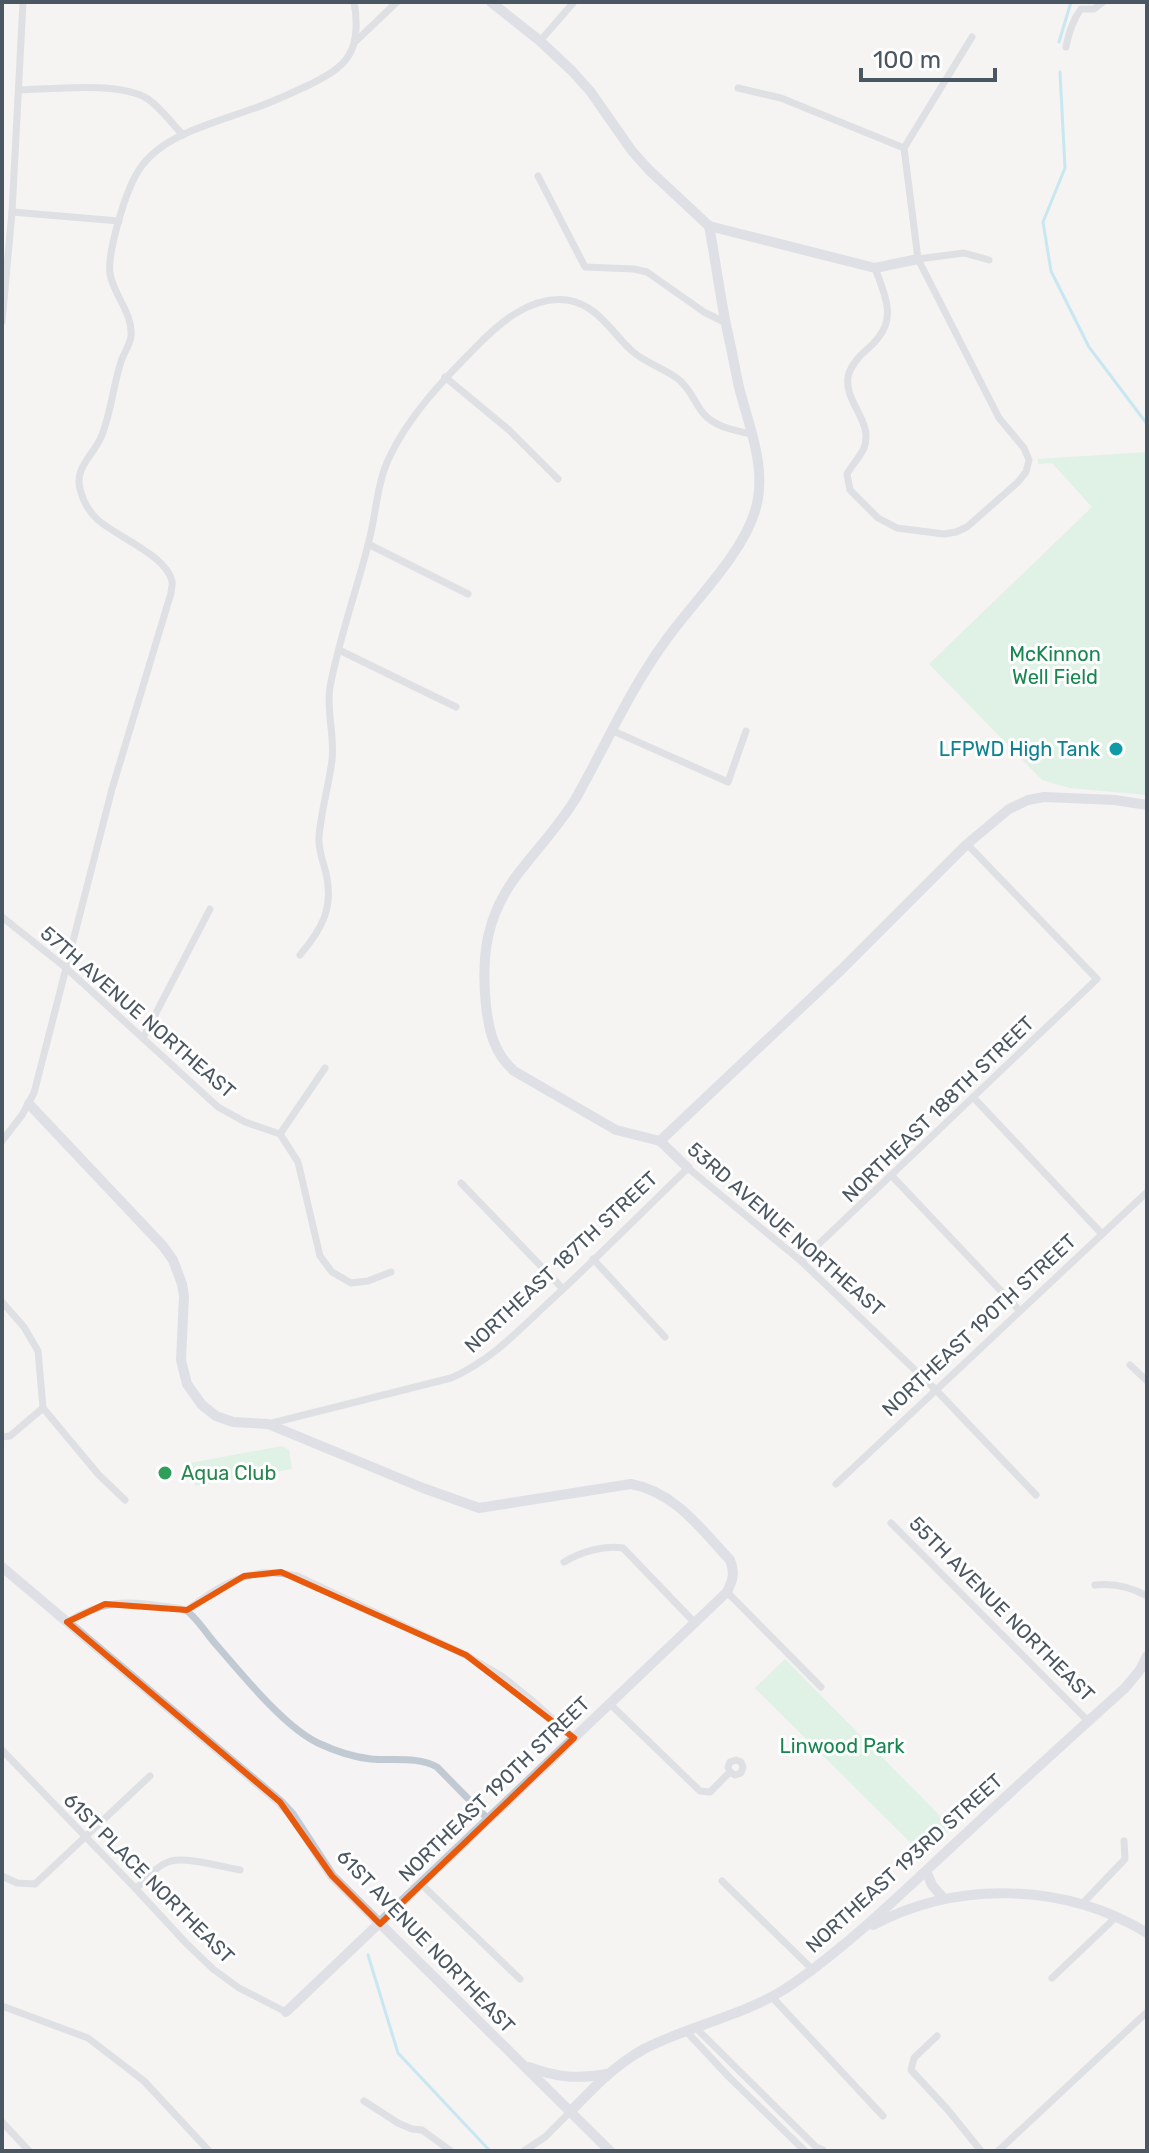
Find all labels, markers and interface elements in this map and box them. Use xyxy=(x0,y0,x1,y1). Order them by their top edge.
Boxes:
scale bar xyxy=(861,32,995,82)
text: 100 m xyxy=(873,46,941,74)
park label: McKinnon Well Field xyxy=(1009,642,1101,689)
place label: LFPWD High Tank xyxy=(939,737,1101,761)
marker: LFPWD High Tank xyxy=(1107,740,1125,758)
street label: 57TH AVENUE NORTHEAST xyxy=(36,921,241,1103)
street label: NORTHEAST 188TH STREET xyxy=(837,1011,1039,1207)
street label: 53RD AVENUE NORTHEAST xyxy=(683,1137,890,1321)
street label: NORTHEAST 187TH STREET xyxy=(460,1166,663,1358)
street label: NORTHEAST 190TH STREET xyxy=(877,1229,1081,1421)
place label: Aqua Club xyxy=(181,1461,276,1485)
marker: Aqua Club xyxy=(156,1464,174,1482)
street label: 55TH AVENUE NORTHEAST xyxy=(904,1511,1100,1707)
street label: NORTHEAST 190TH STREET xyxy=(393,1691,595,1887)
park label: Linwood Park xyxy=(779,1734,905,1758)
street label: NORTHEAST 193RD STREET xyxy=(801,1768,1008,1958)
street label: 61ST PLACE NORTHEAST xyxy=(59,1788,240,1969)
street label: 61ST AVENUE NORTHEAST xyxy=(332,1844,520,2038)

